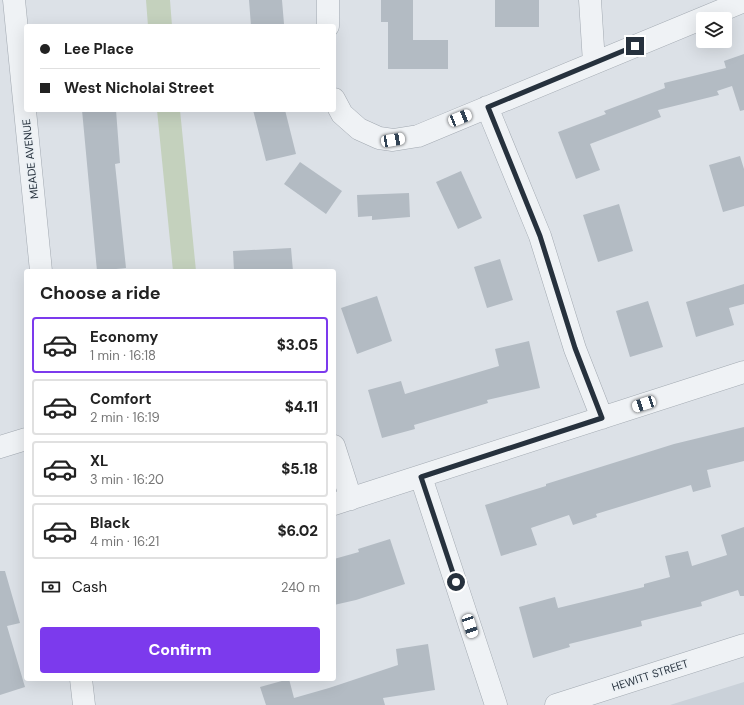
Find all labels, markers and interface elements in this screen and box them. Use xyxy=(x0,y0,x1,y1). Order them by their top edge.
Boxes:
map controls xyxy=(696,12,732,48)
button: layers xyxy=(696,12,732,48)
route end xyxy=(626,37,644,55)
text: Lee Place xyxy=(64,39,134,59)
text: West Nicholai Street xyxy=(64,78,214,98)
car xyxy=(447,108,473,128)
street label: MEADE AVENUE xyxy=(19,118,41,200)
car xyxy=(380,132,406,148)
text: Choose a ride xyxy=(40,281,161,305)
icon: car xyxy=(42,327,78,363)
text: Economy xyxy=(90,327,158,347)
text: $3.05 xyxy=(277,335,318,355)
text: 1 min · 16:18 xyxy=(90,347,156,364)
icon: car xyxy=(42,389,78,425)
text: Comfort xyxy=(90,389,151,409)
car xyxy=(631,395,657,413)
text: $4.11 xyxy=(285,397,318,417)
text: 2 min · 16:19 xyxy=(90,409,160,426)
icon: car xyxy=(42,451,78,487)
text: XL xyxy=(90,451,108,471)
text: $5.18 xyxy=(281,459,318,479)
text: 3 min · 16:20 xyxy=(90,471,164,488)
icon: car xyxy=(42,513,78,549)
text: Black xyxy=(90,513,130,533)
text: $6.02 xyxy=(277,521,318,541)
text: 4 min · 16:21 xyxy=(90,533,159,550)
route start xyxy=(447,573,465,591)
icon: cash xyxy=(40,576,62,598)
text: Cash xyxy=(72,577,107,597)
text: 240 m xyxy=(281,579,320,596)
car xyxy=(461,613,479,639)
button: Confirm xyxy=(40,627,320,673)
street label: HEWITT STREET xyxy=(610,656,690,694)

